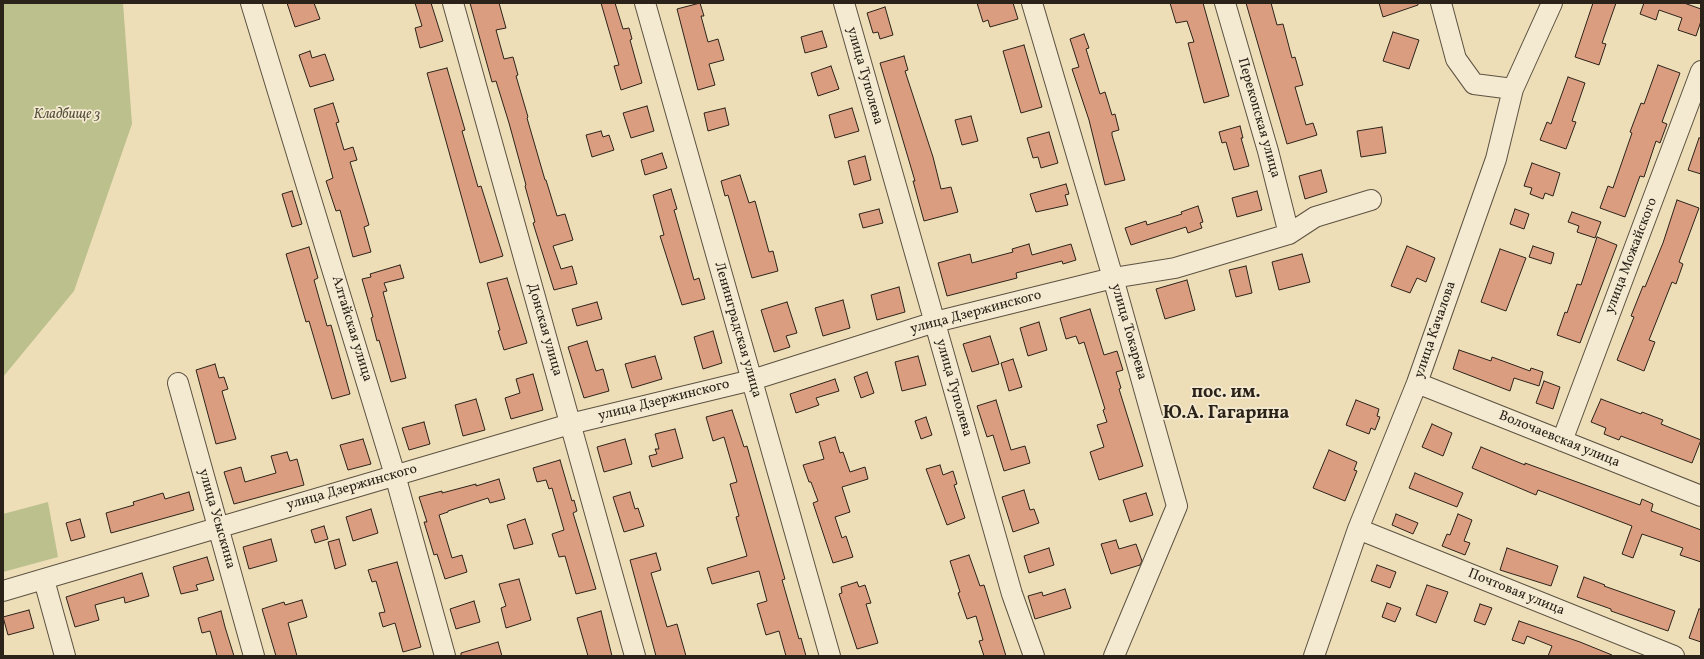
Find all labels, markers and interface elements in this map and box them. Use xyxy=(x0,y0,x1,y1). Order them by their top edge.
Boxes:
street label: улица Туполева xyxy=(842,25,886,127)
street label: Перекопская улица xyxy=(1233,56,1283,180)
park label: Кладбище 3 xyxy=(33,107,101,123)
street label: улица Можайского xyxy=(1602,196,1662,316)
street label: Ленинградская улица xyxy=(710,260,764,400)
street label: Алтайская улица xyxy=(327,274,375,384)
street label: улица Качалова xyxy=(1412,279,1460,381)
street label: Донская улица xyxy=(523,282,565,378)
street label: улица Токарева xyxy=(1106,282,1150,382)
street label: улица Дзержинского xyxy=(909,287,1043,339)
street label: улица Туполева xyxy=(931,337,975,439)
street label: улица Дзержинского xyxy=(597,377,731,425)
district label: пос. им. Ю.А. Гагарина xyxy=(1163,383,1289,426)
street label: Волочаевская улица xyxy=(1496,408,1622,472)
street label: улица Дзержинского xyxy=(285,461,419,515)
street label: улица Усыскина xyxy=(194,467,238,571)
street label: Почтовая улица xyxy=(1465,566,1567,620)

